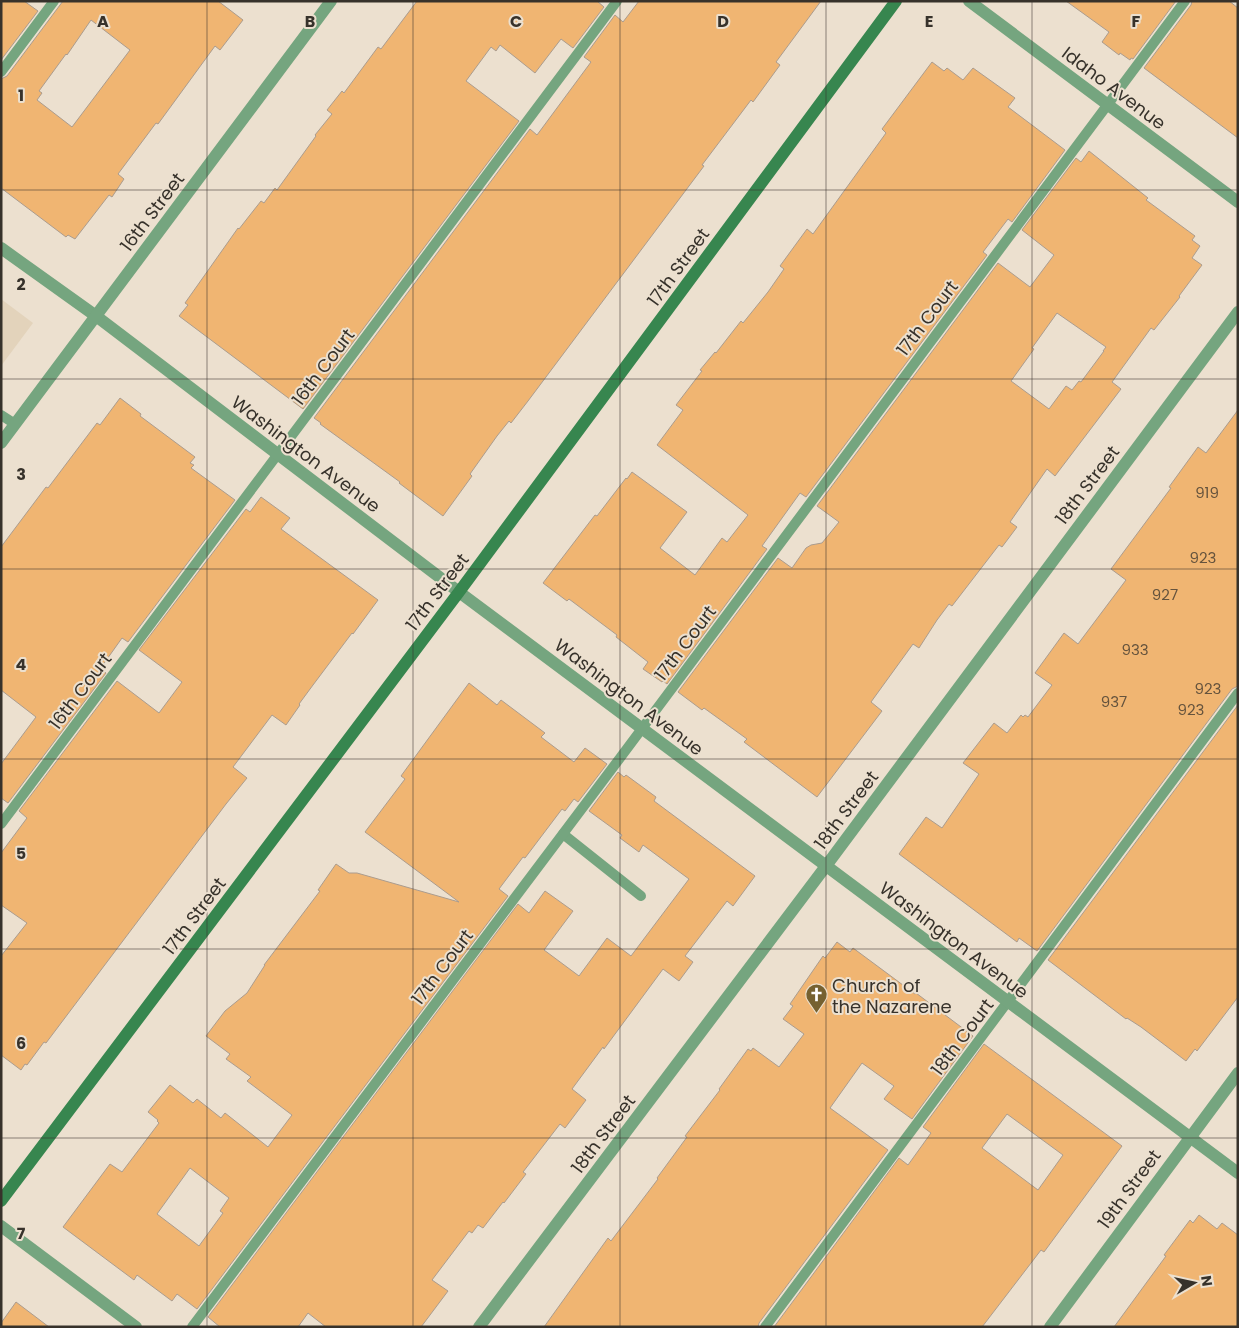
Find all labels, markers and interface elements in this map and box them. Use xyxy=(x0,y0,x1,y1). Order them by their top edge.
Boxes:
text: A xyxy=(97,10,109,33)
text: B xyxy=(305,10,315,33)
text: C xyxy=(510,10,522,33)
text: D xyxy=(717,10,729,33)
text: E xyxy=(925,10,933,33)
text: F xyxy=(1132,10,1141,33)
street label: Idaho Avenue xyxy=(1057,41,1171,135)
text: 1 xyxy=(18,84,24,107)
street label: 16th Street xyxy=(114,167,190,257)
street label: 17th Street xyxy=(641,223,715,311)
text: 2 xyxy=(16,273,26,296)
street label: 17th Court xyxy=(890,275,964,361)
street label: 16th Court xyxy=(286,323,360,411)
street label: Washington Avenue xyxy=(226,390,386,518)
street label: 18th Street xyxy=(1049,440,1125,530)
text: 3 xyxy=(16,463,26,486)
house number: 919 xyxy=(1195,482,1219,503)
house number: 923 xyxy=(1190,547,1216,568)
street label: 17th Street xyxy=(400,548,474,636)
house number: 927 xyxy=(1152,584,1178,605)
street label: 17th Court xyxy=(648,600,722,686)
street label: Washington Avenue xyxy=(549,633,709,761)
house number: 933 xyxy=(1121,639,1149,660)
street label: 16th Court xyxy=(43,647,117,735)
text: 4 xyxy=(16,653,27,676)
house number: 923 xyxy=(1195,678,1221,699)
house number: 937 xyxy=(1101,691,1127,712)
house number: 923 xyxy=(1178,699,1204,720)
street label: 18th Street xyxy=(808,765,884,855)
text: 5 xyxy=(16,842,26,865)
street label: 17th Street xyxy=(157,872,231,960)
street label: Washington Avenue xyxy=(874,876,1034,1004)
street label: 17th Court xyxy=(405,924,479,1010)
place label: Church of the Nazarene xyxy=(832,973,952,1019)
church icon: Church of the Nazarene xyxy=(804,983,828,1014)
street label: 18th Court xyxy=(925,993,999,1081)
text: 6 xyxy=(16,1032,26,1055)
street label: 18th Street xyxy=(565,1089,641,1179)
street label: 19th Street xyxy=(1092,1144,1166,1234)
text: 7 xyxy=(17,1222,26,1245)
north arrow xyxy=(1169,1258,1219,1308)
text: N xyxy=(1196,1274,1218,1288)

